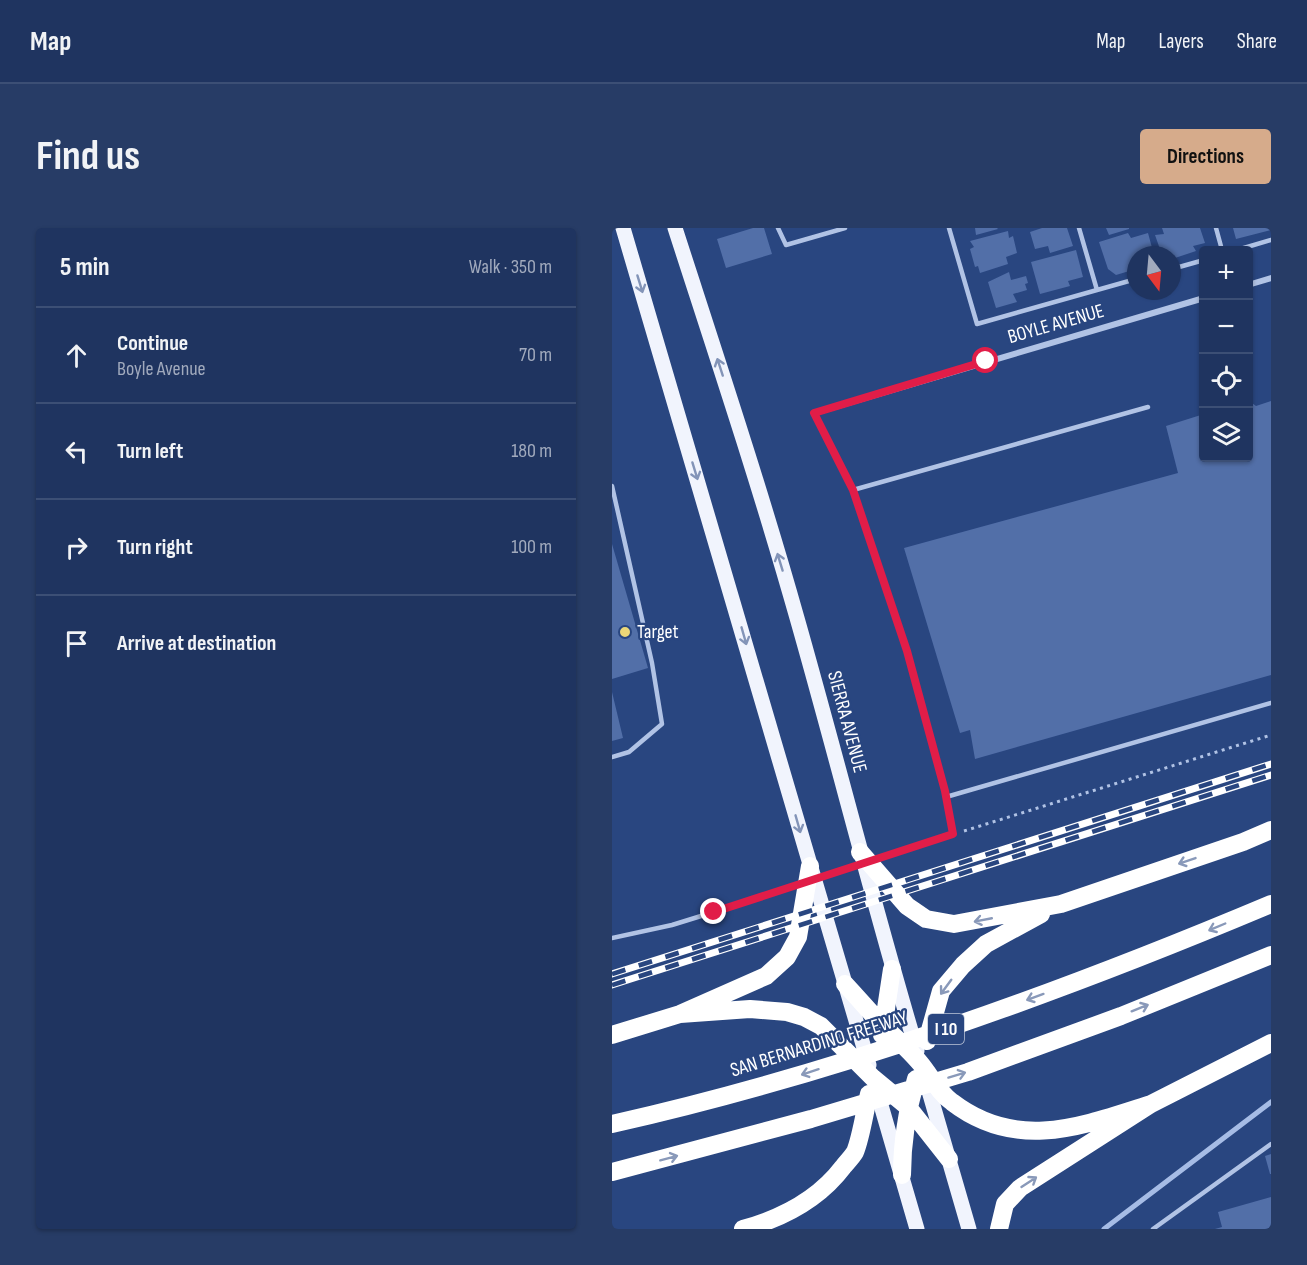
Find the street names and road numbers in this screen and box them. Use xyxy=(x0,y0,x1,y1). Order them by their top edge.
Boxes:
street label: BOYLE AVENUE xyxy=(1005,299,1107,349)
street label: SIERRA AVENUE xyxy=(822,668,872,776)
street label: SAN BERNARDINO FREEWAY xyxy=(727,1005,911,1082)
road number: I 10 xyxy=(928,1014,964,1044)

